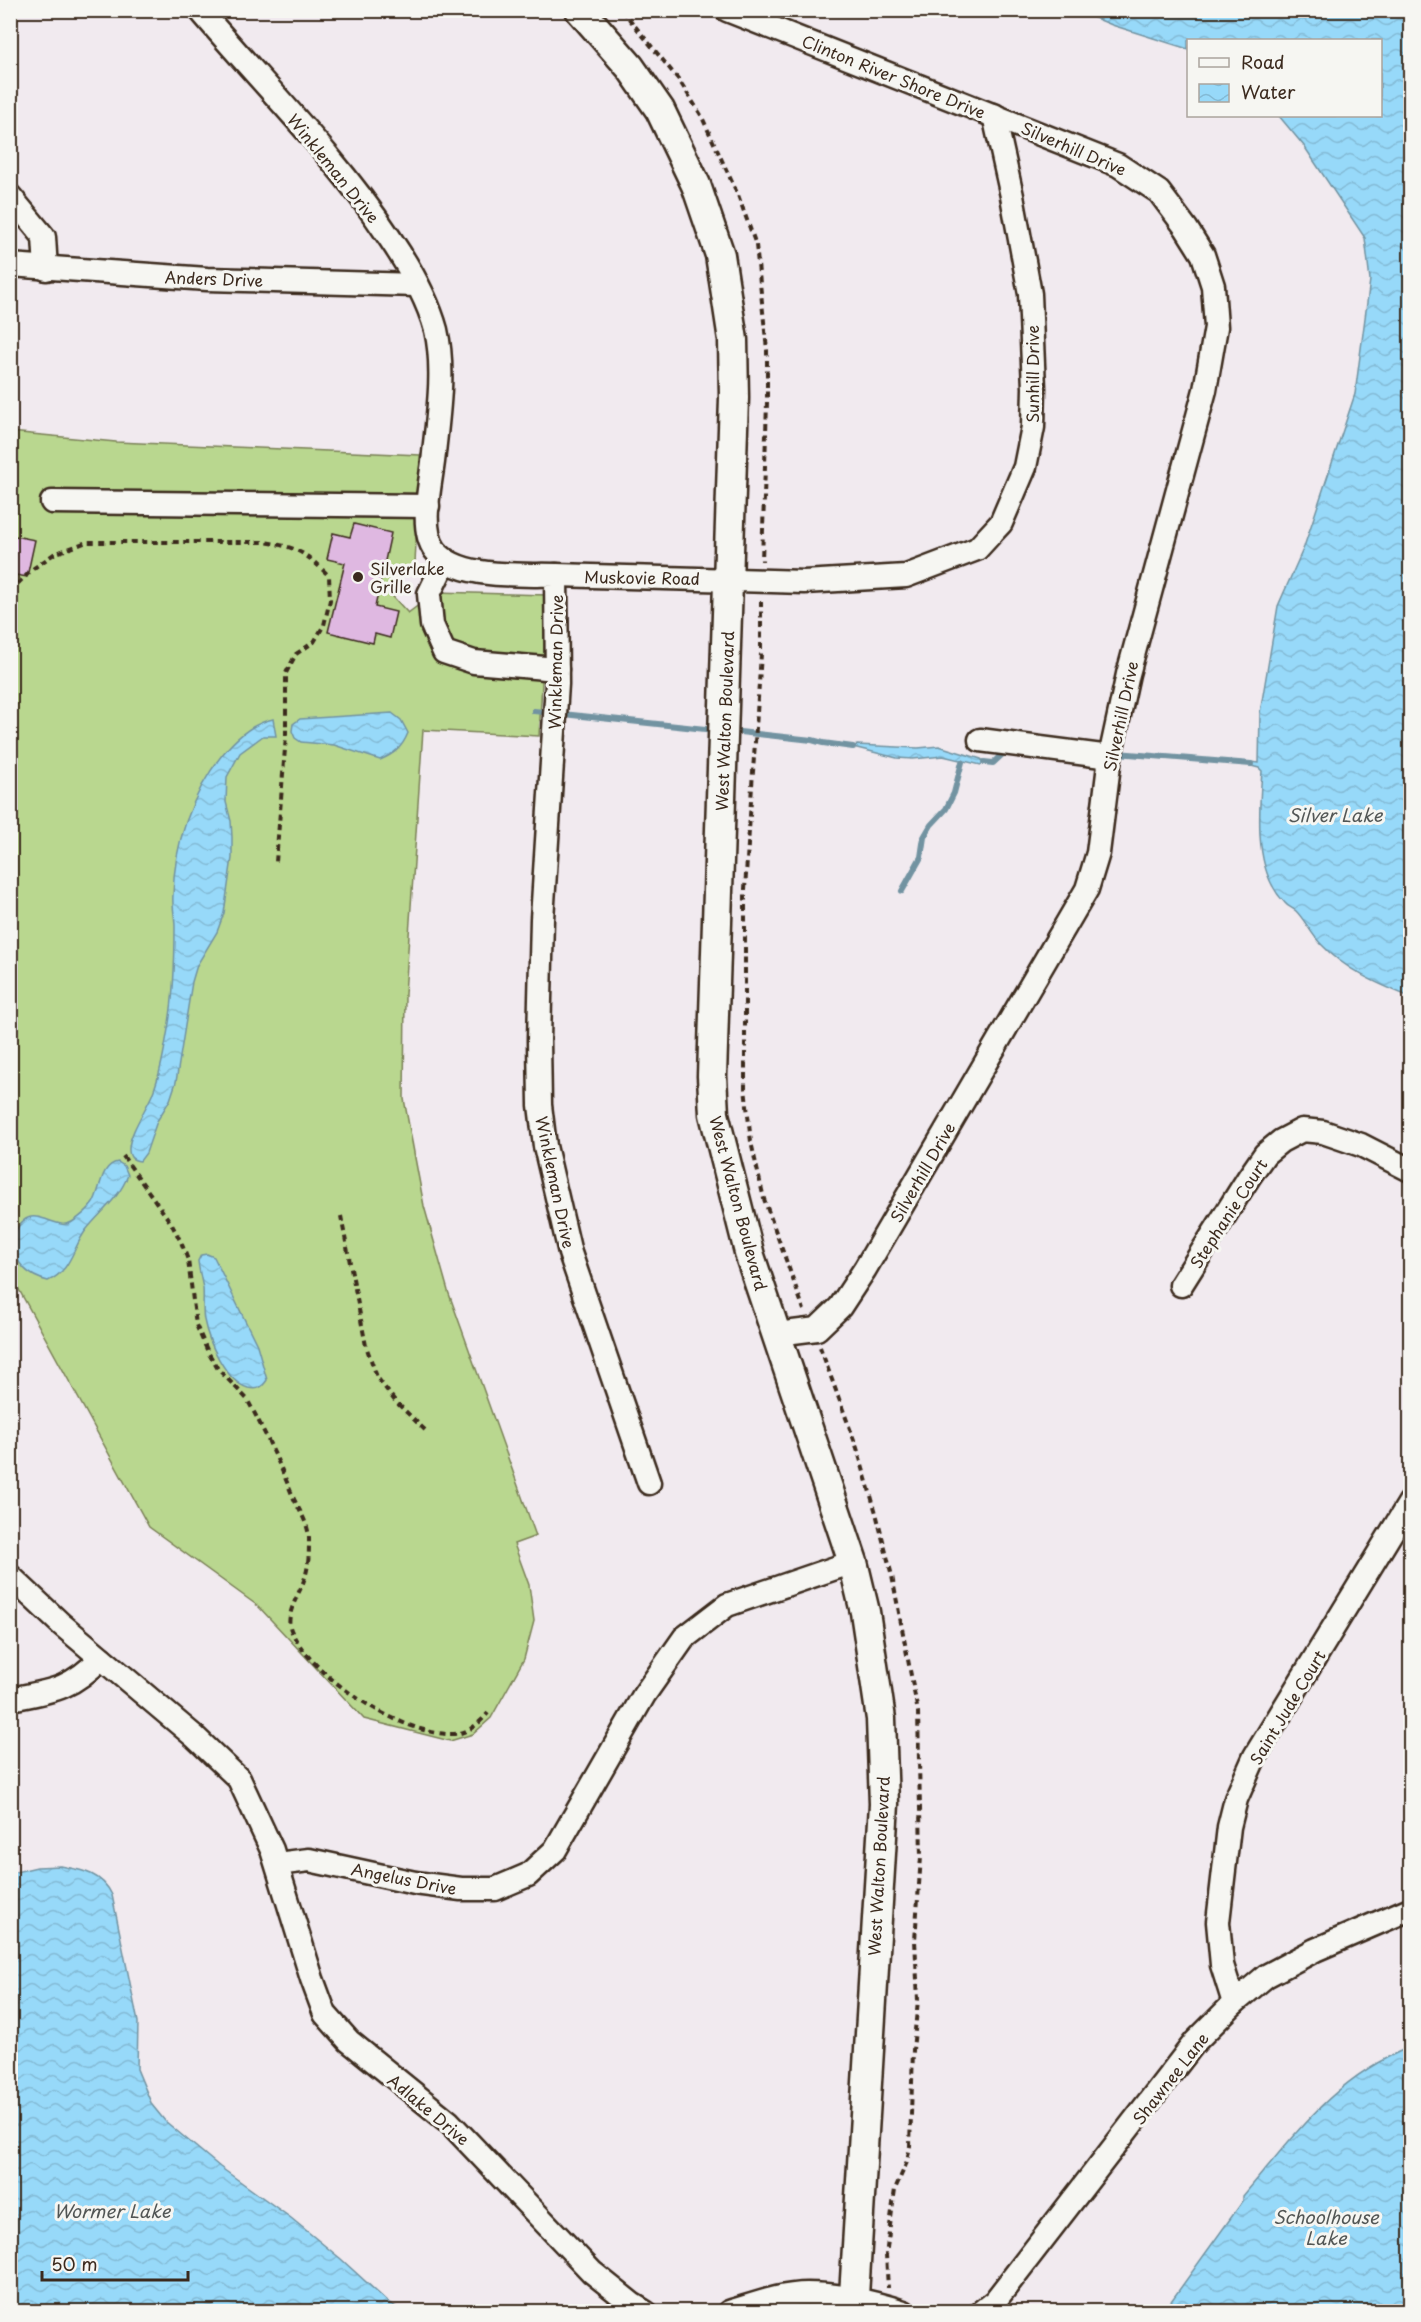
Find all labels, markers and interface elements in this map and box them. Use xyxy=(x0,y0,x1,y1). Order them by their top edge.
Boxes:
street label: Clinton River Shore Drive xyxy=(799,28,989,124)
legend xyxy=(1187,39,1382,117)
text: Road xyxy=(1241,48,1285,75)
text: Water xyxy=(1241,78,1296,105)
street label: Winkleman Drive xyxy=(282,108,386,228)
street label: Silverhill Drive xyxy=(1018,115,1130,181)
street label: Anders Drive xyxy=(164,264,264,292)
street label: Sunhill Drive xyxy=(1020,325,1044,423)
place label: Silverlake Grille xyxy=(370,556,445,598)
street label: Muskovie Road xyxy=(584,564,700,590)
marker: Silverlake Grille xyxy=(351,570,365,584)
street label: Winkleman Drive xyxy=(542,595,568,729)
street label: West Walton Boulevard xyxy=(709,630,739,811)
street label: Silverhill Drive xyxy=(1097,659,1143,773)
water label: Silver Lake xyxy=(1288,801,1384,828)
street label: West Walton Boulevard xyxy=(704,1113,774,1293)
street label: Winkleman Drive xyxy=(530,1114,582,1250)
street label: Silverhill Drive xyxy=(884,1118,960,1226)
street label: Stephanie Court xyxy=(1184,1153,1273,1272)
street label: Saint Jude Court xyxy=(1243,1645,1331,1769)
street label: West Walton Boulevard xyxy=(861,1775,895,1956)
street label: Angelus Drive xyxy=(349,1856,459,1900)
street label: Shawnee Lane xyxy=(1126,2027,1214,2129)
street label: Adlake Drive xyxy=(383,2068,475,2150)
water label: Wormer Lake xyxy=(54,2197,172,2224)
water label: Schoolhouse Lake xyxy=(1273,2203,1380,2251)
scale bar xyxy=(42,2244,188,2282)
text: 50 m xyxy=(51,2250,98,2277)

